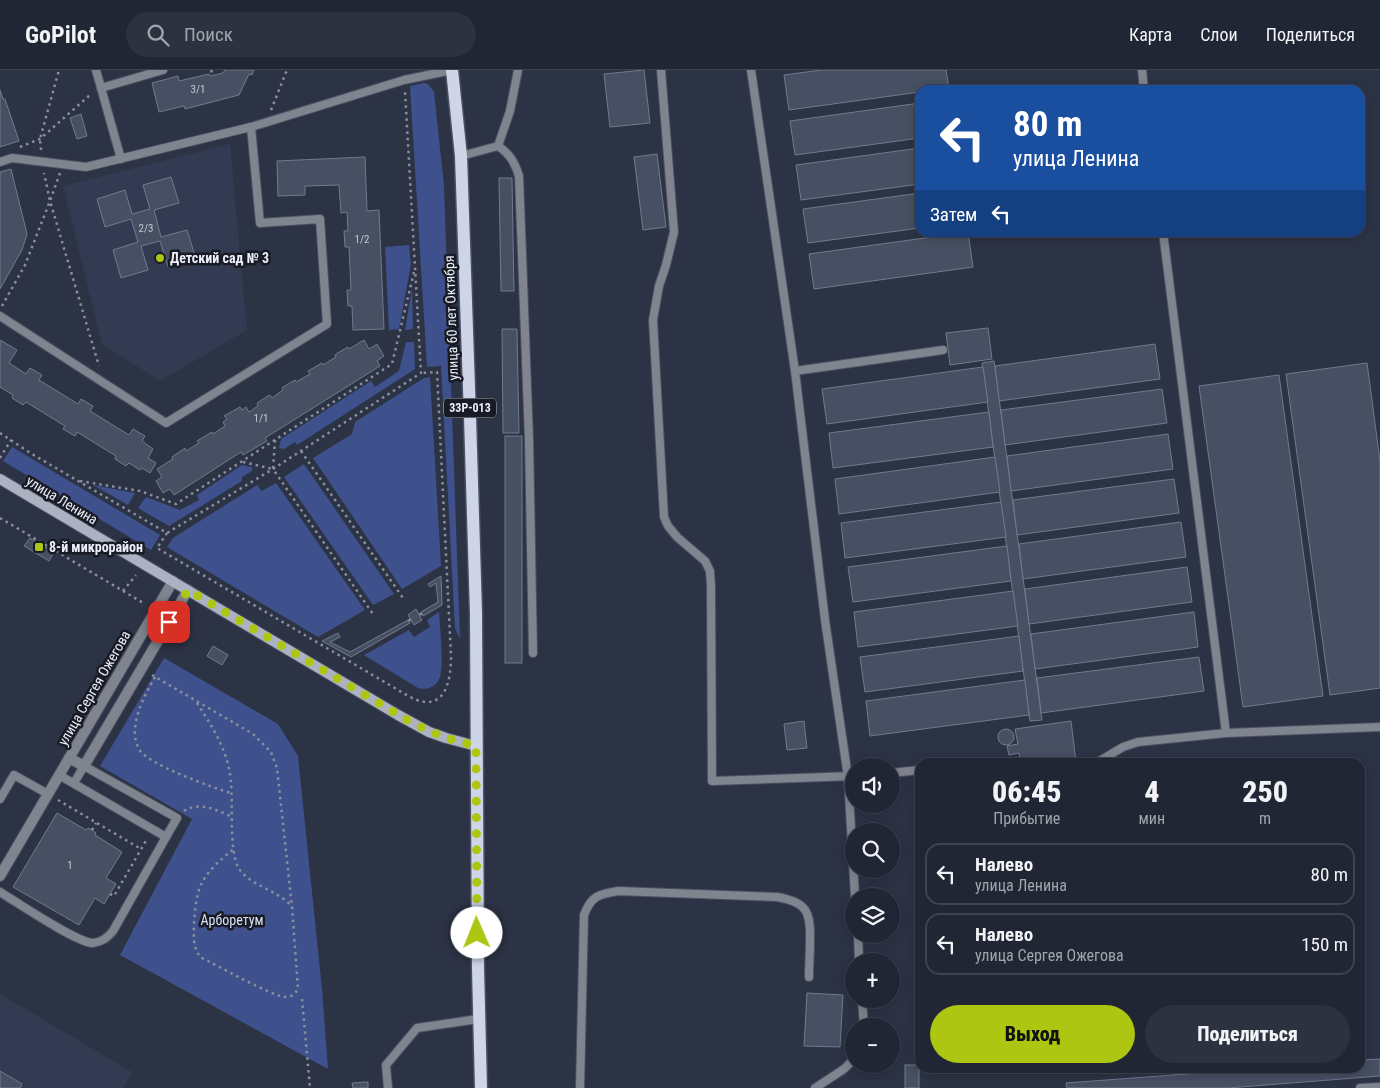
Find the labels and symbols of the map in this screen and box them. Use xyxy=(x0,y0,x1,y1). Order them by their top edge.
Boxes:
house number: 3/1 xyxy=(191,83,205,96)
house number: 2/3 xyxy=(139,222,153,235)
house number: 1/2 xyxy=(355,233,369,246)
place label: Детский сад № 3 xyxy=(170,250,269,266)
marker: Детский сад № 3 xyxy=(154,252,166,264)
street label: улица 60 лет Октября xyxy=(441,255,461,381)
road number: 33Р-013 xyxy=(444,398,496,418)
house number: 1/1 xyxy=(254,412,268,425)
street label: улица Ленина xyxy=(23,472,101,528)
place label: 8-й микрорайон xyxy=(49,539,143,555)
marker: 8-й микрорайон xyxy=(33,541,45,553)
pin xyxy=(148,601,190,643)
street label: улица Сергея Ожегова xyxy=(55,628,133,748)
house number: 1 xyxy=(67,859,73,872)
position arrow xyxy=(450,906,502,958)
park label: Арборетум xyxy=(200,912,264,928)

